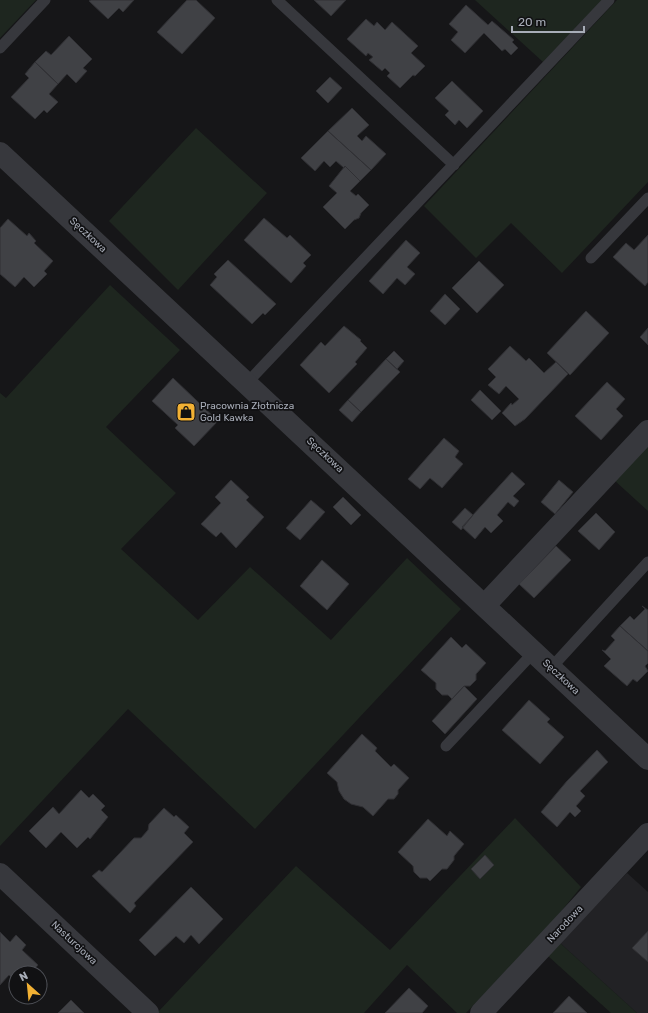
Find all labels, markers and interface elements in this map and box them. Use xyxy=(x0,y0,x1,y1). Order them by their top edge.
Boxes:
scale bar xyxy=(512,8,584,34)
text: 20 m xyxy=(518,15,546,29)
street label: Sęczkowa xyxy=(67,215,109,255)
place label: Pracownia Złotnicza Gold Kawka xyxy=(200,400,294,424)
shop icon: Pracownia Złotnicza Gold Kawka xyxy=(175,401,197,423)
street label: Sęczkowa xyxy=(304,435,346,475)
street label: Sęczkowa xyxy=(540,657,582,697)
street label: Narodowa xyxy=(545,903,585,945)
street label: Nasturcjowa xyxy=(49,919,99,967)
north arrow xyxy=(8,965,48,1005)
text: N xyxy=(17,969,30,984)

